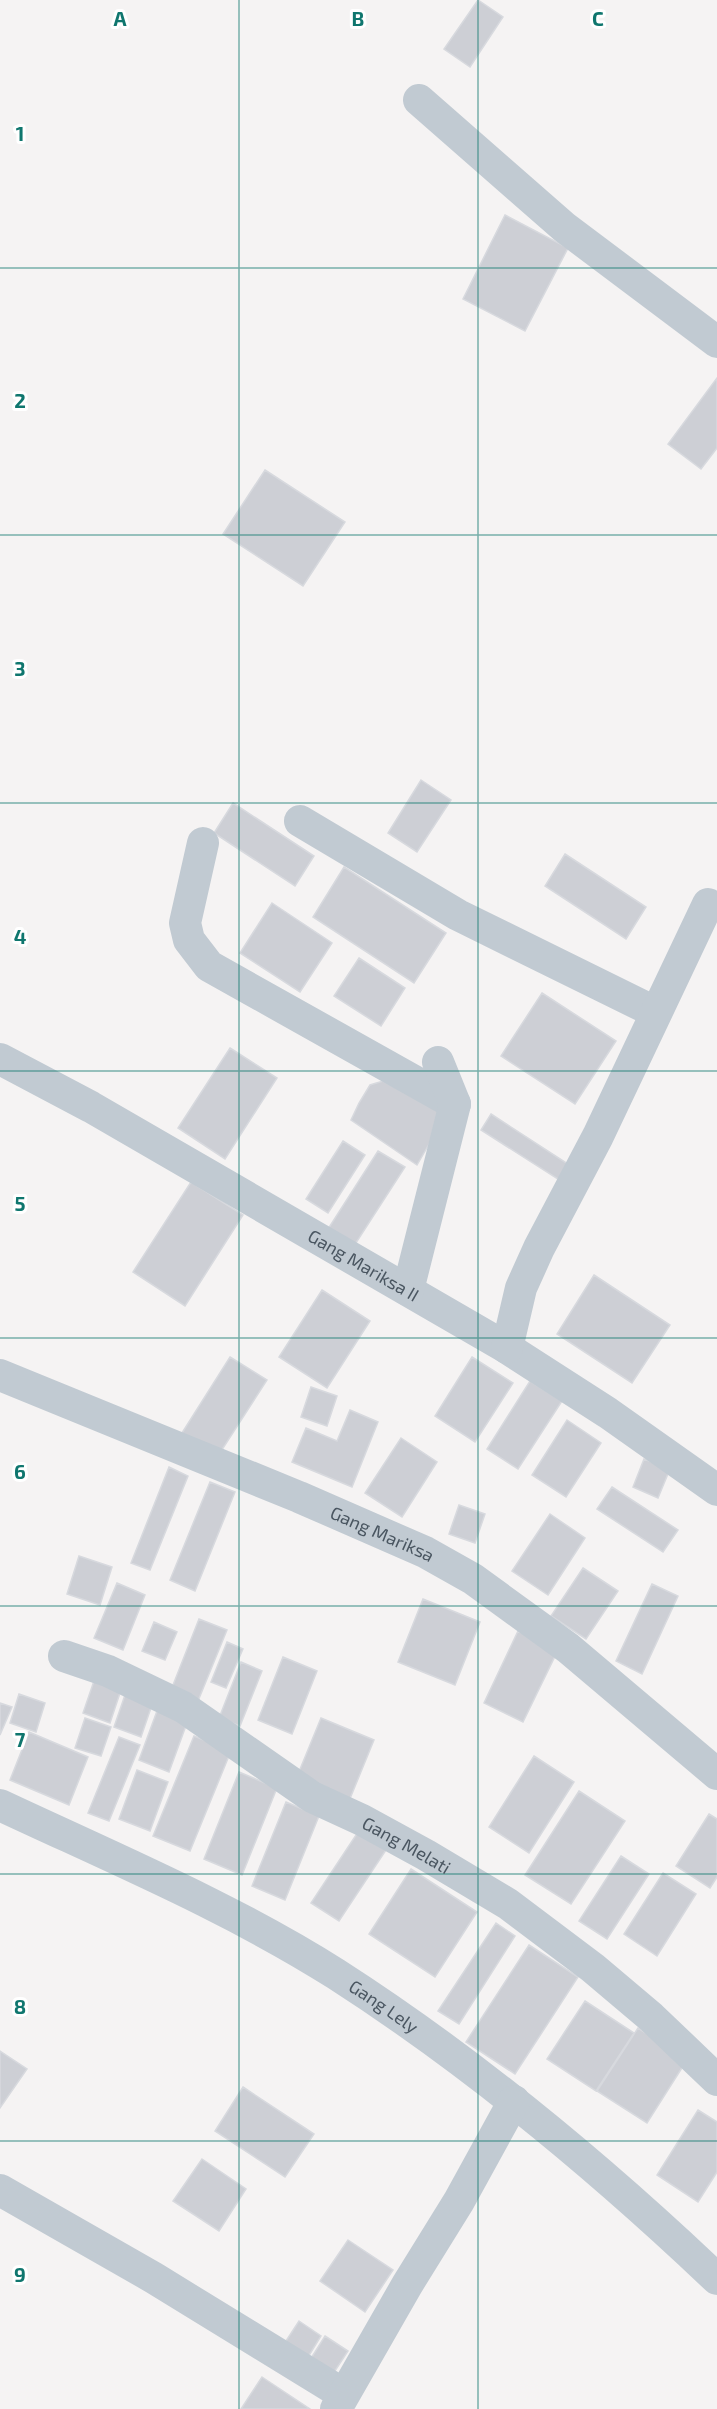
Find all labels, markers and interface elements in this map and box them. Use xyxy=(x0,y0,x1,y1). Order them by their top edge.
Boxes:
text: A xyxy=(113,6,127,30)
text: B xyxy=(352,6,364,30)
text: C xyxy=(592,6,604,30)
text: 1 xyxy=(16,121,24,145)
text: 2 xyxy=(14,388,26,412)
text: 3 xyxy=(14,656,26,680)
text: 4 xyxy=(14,924,27,948)
text: 5 xyxy=(14,1191,26,1215)
street label: Gang Mariksa II xyxy=(304,1224,423,1306)
text: 6 xyxy=(14,1459,26,1483)
street label: Gang Mariksa xyxy=(327,1501,438,1566)
text: 7 xyxy=(15,1727,26,1751)
street label: Gang Melati xyxy=(359,1811,455,1878)
street label: Gang Lely xyxy=(345,1975,423,2038)
text: 8 xyxy=(14,1994,26,2018)
text: 9 xyxy=(14,2262,26,2286)

